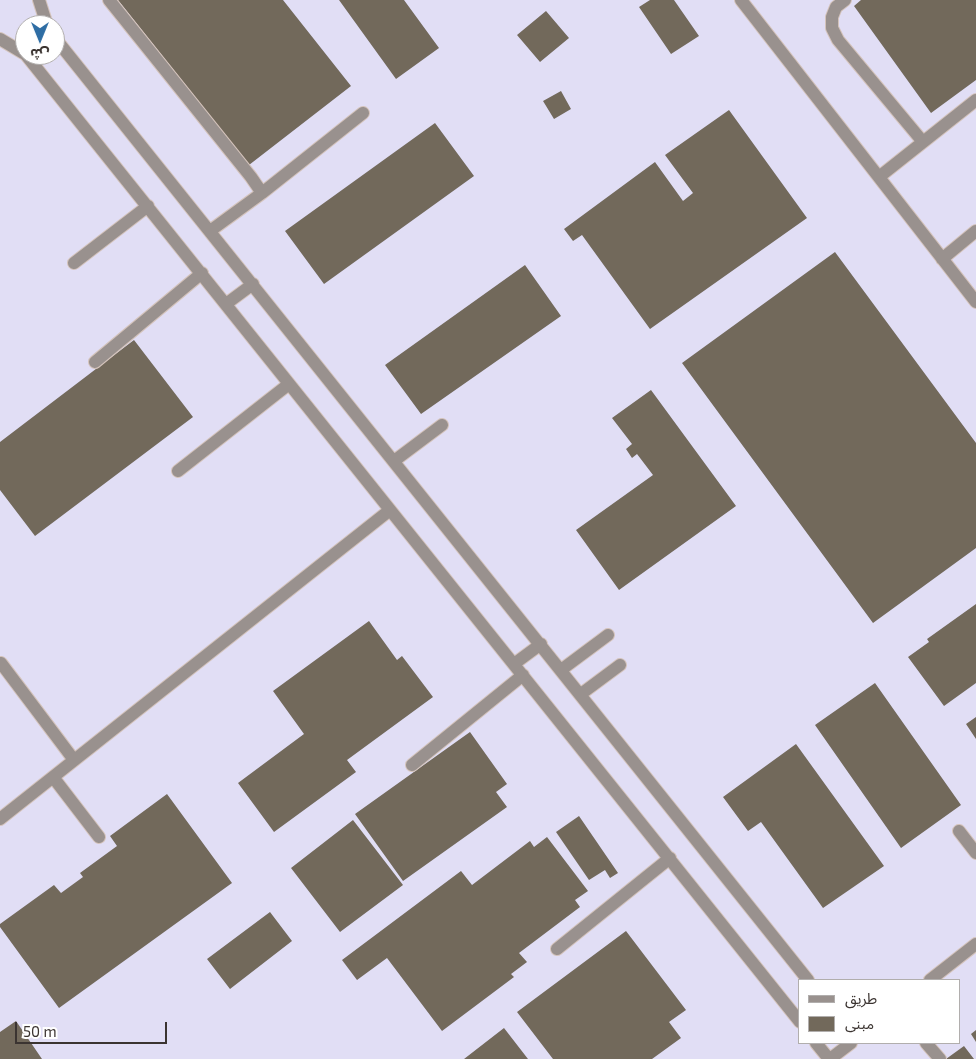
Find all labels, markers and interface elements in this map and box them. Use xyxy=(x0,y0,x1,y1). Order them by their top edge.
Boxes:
north arrow xyxy=(15,15,65,65)
text: ش xyxy=(30,46,50,63)
legend xyxy=(798,979,961,1044)
text: طريق xyxy=(845,989,877,1007)
scale bar xyxy=(18,1012,170,1044)
text: مبنى xyxy=(845,1014,874,1032)
text: 50 m xyxy=(23,1022,57,1040)

